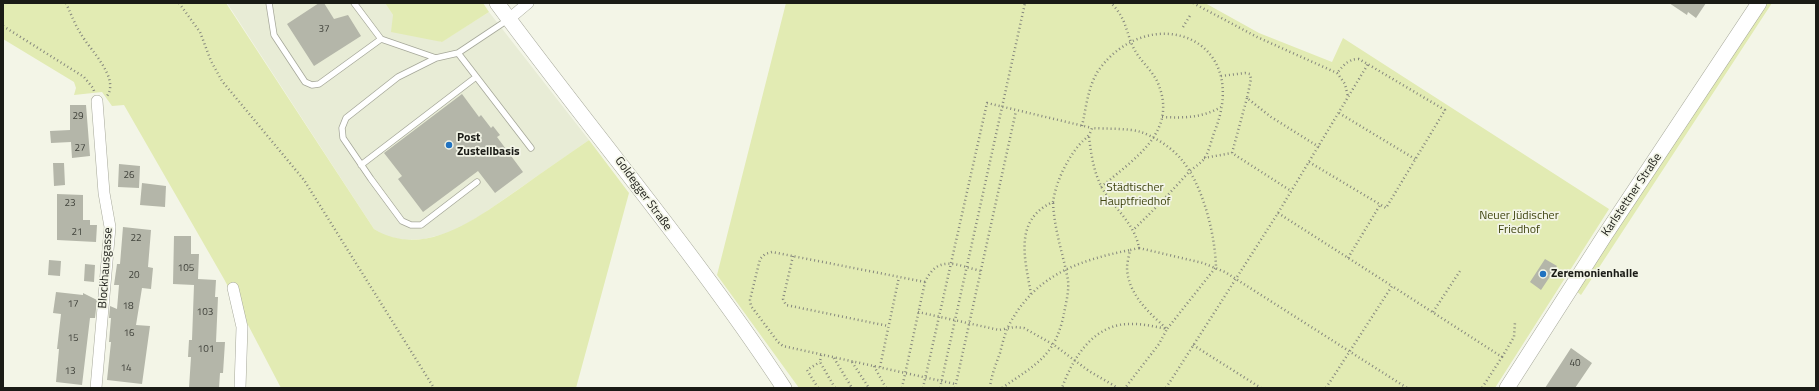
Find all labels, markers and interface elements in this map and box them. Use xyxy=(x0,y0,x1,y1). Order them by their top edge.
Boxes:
house number: 37 xyxy=(318,24,330,36)
house number: 29 xyxy=(72,111,84,123)
place label: Post Zustellbasis xyxy=(457,131,520,159)
marker: Post Zustellbasis xyxy=(444,140,454,150)
house number: 27 xyxy=(74,143,86,155)
street label: Karlstettner Straße xyxy=(1599,151,1665,239)
street label: Goldegger Straße xyxy=(611,154,675,234)
house number: 26 xyxy=(123,170,135,182)
park label: Städtischer Hauptfriedhof xyxy=(1100,181,1170,209)
house number: 23 xyxy=(64,198,76,210)
park label: Neuer Jüdischer Friedhof xyxy=(1479,209,1559,237)
house number: 21 xyxy=(71,227,83,239)
street label: Blockhausgasse xyxy=(96,227,116,309)
house number: 22 xyxy=(130,233,142,245)
house number: 105 xyxy=(178,263,194,275)
place label: Zeremonienhalle xyxy=(1551,267,1638,281)
marker: Zeremonienhalle xyxy=(1538,269,1548,279)
house number: 20 xyxy=(128,270,140,282)
house number: 17 xyxy=(67,299,79,311)
house number: 18 xyxy=(122,301,134,313)
house number: 103 xyxy=(197,307,213,319)
house number: 16 xyxy=(123,328,135,340)
house number: 15 xyxy=(67,333,79,345)
house number: 101 xyxy=(198,344,214,356)
house number: 40 xyxy=(1569,358,1581,370)
house number: 14 xyxy=(120,363,132,375)
house number: 13 xyxy=(64,366,76,378)

